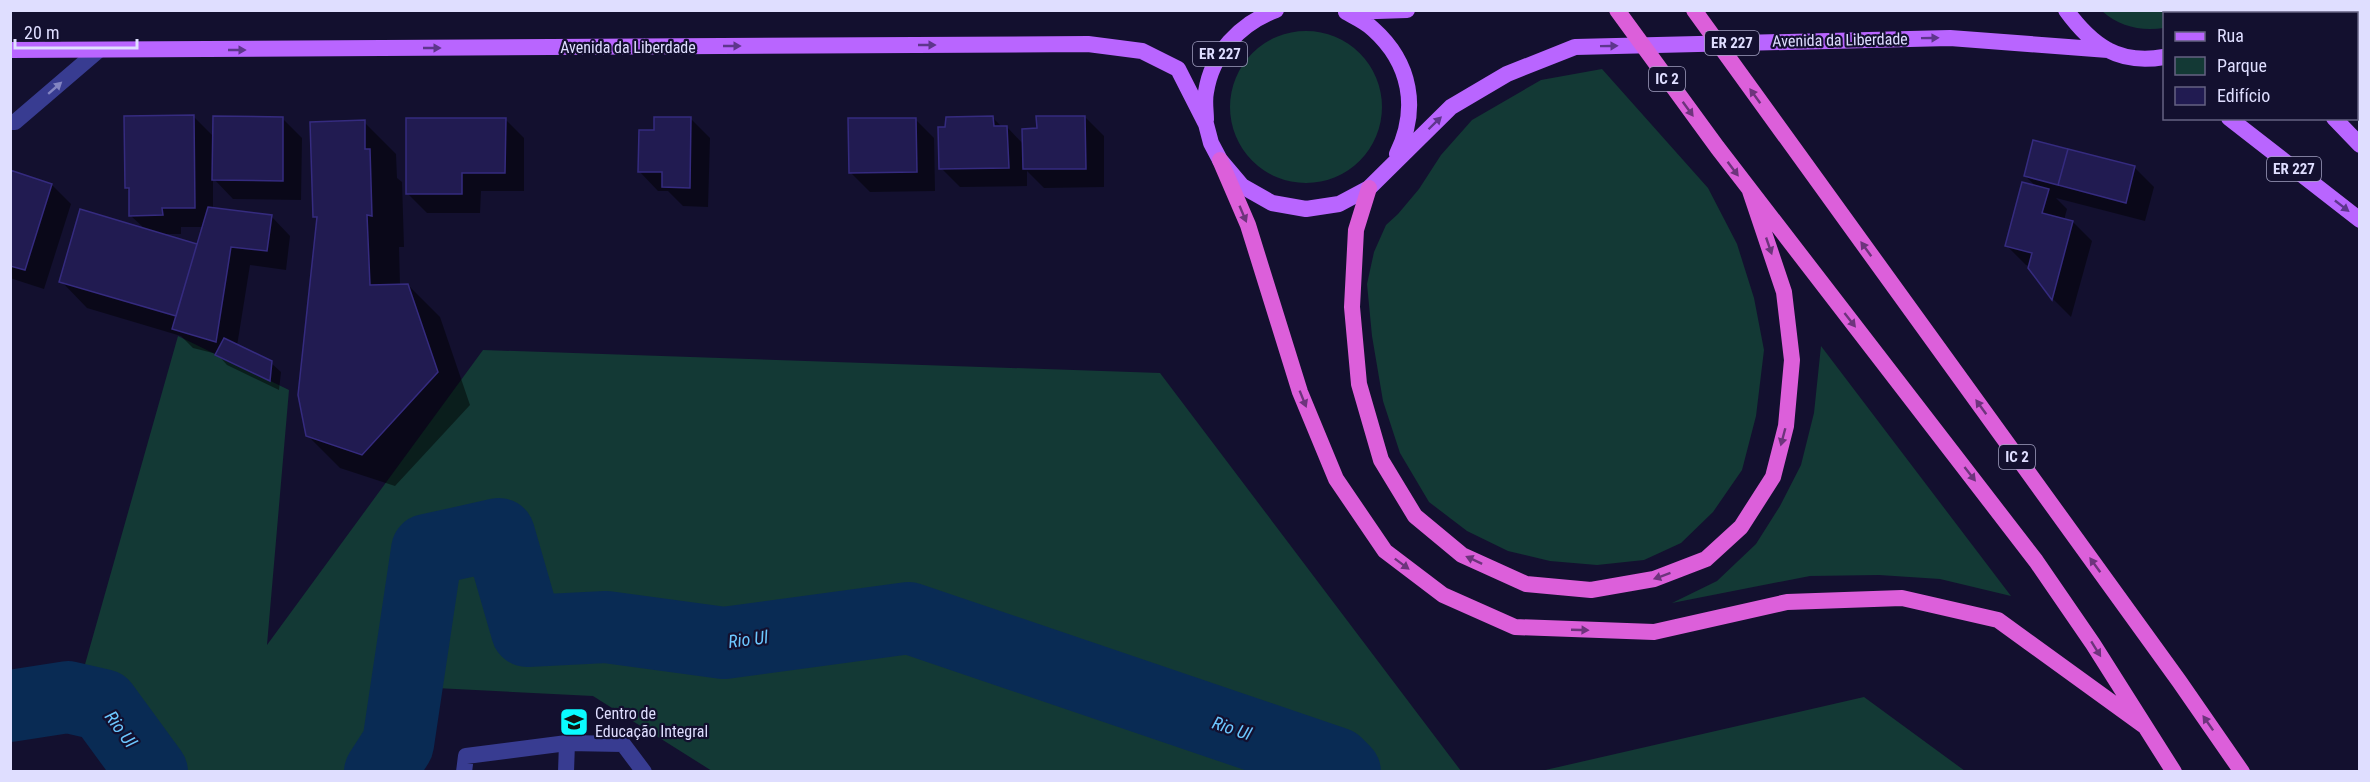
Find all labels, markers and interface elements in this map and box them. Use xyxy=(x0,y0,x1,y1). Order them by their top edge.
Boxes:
scale bar xyxy=(15,12,136,50)
legend xyxy=(2163,12,2358,120)
text: 20 m xyxy=(24,22,59,43)
text: Rua xyxy=(2217,25,2244,46)
street label: Avenida da Liberdade xyxy=(1772,29,1908,51)
road number: ER 227 xyxy=(1705,31,1759,55)
one-way arrow xyxy=(1920,34,1939,43)
street label: Avenida da Liberdade xyxy=(560,38,696,57)
one-way arrow xyxy=(917,40,936,50)
one-way arrow xyxy=(1600,41,1619,51)
one-way arrow xyxy=(722,42,741,51)
road number: ER 227 xyxy=(1193,42,1247,66)
one-way arrow xyxy=(422,43,441,53)
one-way arrow xyxy=(227,45,246,55)
text: Parque xyxy=(2217,55,2267,76)
road number: IC 2 xyxy=(1649,67,1685,91)
one-way arrow xyxy=(47,82,62,95)
text: Edifício xyxy=(2217,85,2270,106)
one-way arrow xyxy=(1750,88,1762,103)
one-way arrow xyxy=(1682,101,1694,116)
one-way arrow xyxy=(1427,116,1441,130)
road number: ER 227 xyxy=(2267,157,2321,181)
one-way arrow xyxy=(1727,161,1740,177)
one-way arrow xyxy=(2333,200,2349,212)
one-way arrow xyxy=(1239,205,1248,223)
one-way arrow xyxy=(1764,237,1774,255)
one-way arrow xyxy=(1860,241,1872,257)
one-way arrow xyxy=(1844,312,1856,327)
one-way arrow xyxy=(1298,391,1308,409)
one-way arrow xyxy=(1975,399,1987,415)
one-way arrow xyxy=(1778,429,1787,447)
road number: IC 2 xyxy=(1999,445,2035,469)
one-way arrow xyxy=(1963,466,1975,481)
one-way arrow xyxy=(1465,556,1482,565)
one-way arrow xyxy=(2089,557,2101,573)
one-way arrow xyxy=(1394,558,1410,570)
one-way arrow xyxy=(1652,571,1670,581)
one-way arrow xyxy=(1570,625,1589,634)
water label: Rio Ul xyxy=(727,626,770,652)
one-way arrow xyxy=(2090,641,2101,657)
place label: Centro de Educação Integral xyxy=(595,704,708,741)
school or university icon: Centro de Educação Integral xyxy=(558,706,590,738)
water label: Rio Ul xyxy=(101,707,142,752)
water label: Rio Ul xyxy=(1210,712,1255,745)
one-way arrow xyxy=(2203,715,2214,732)

